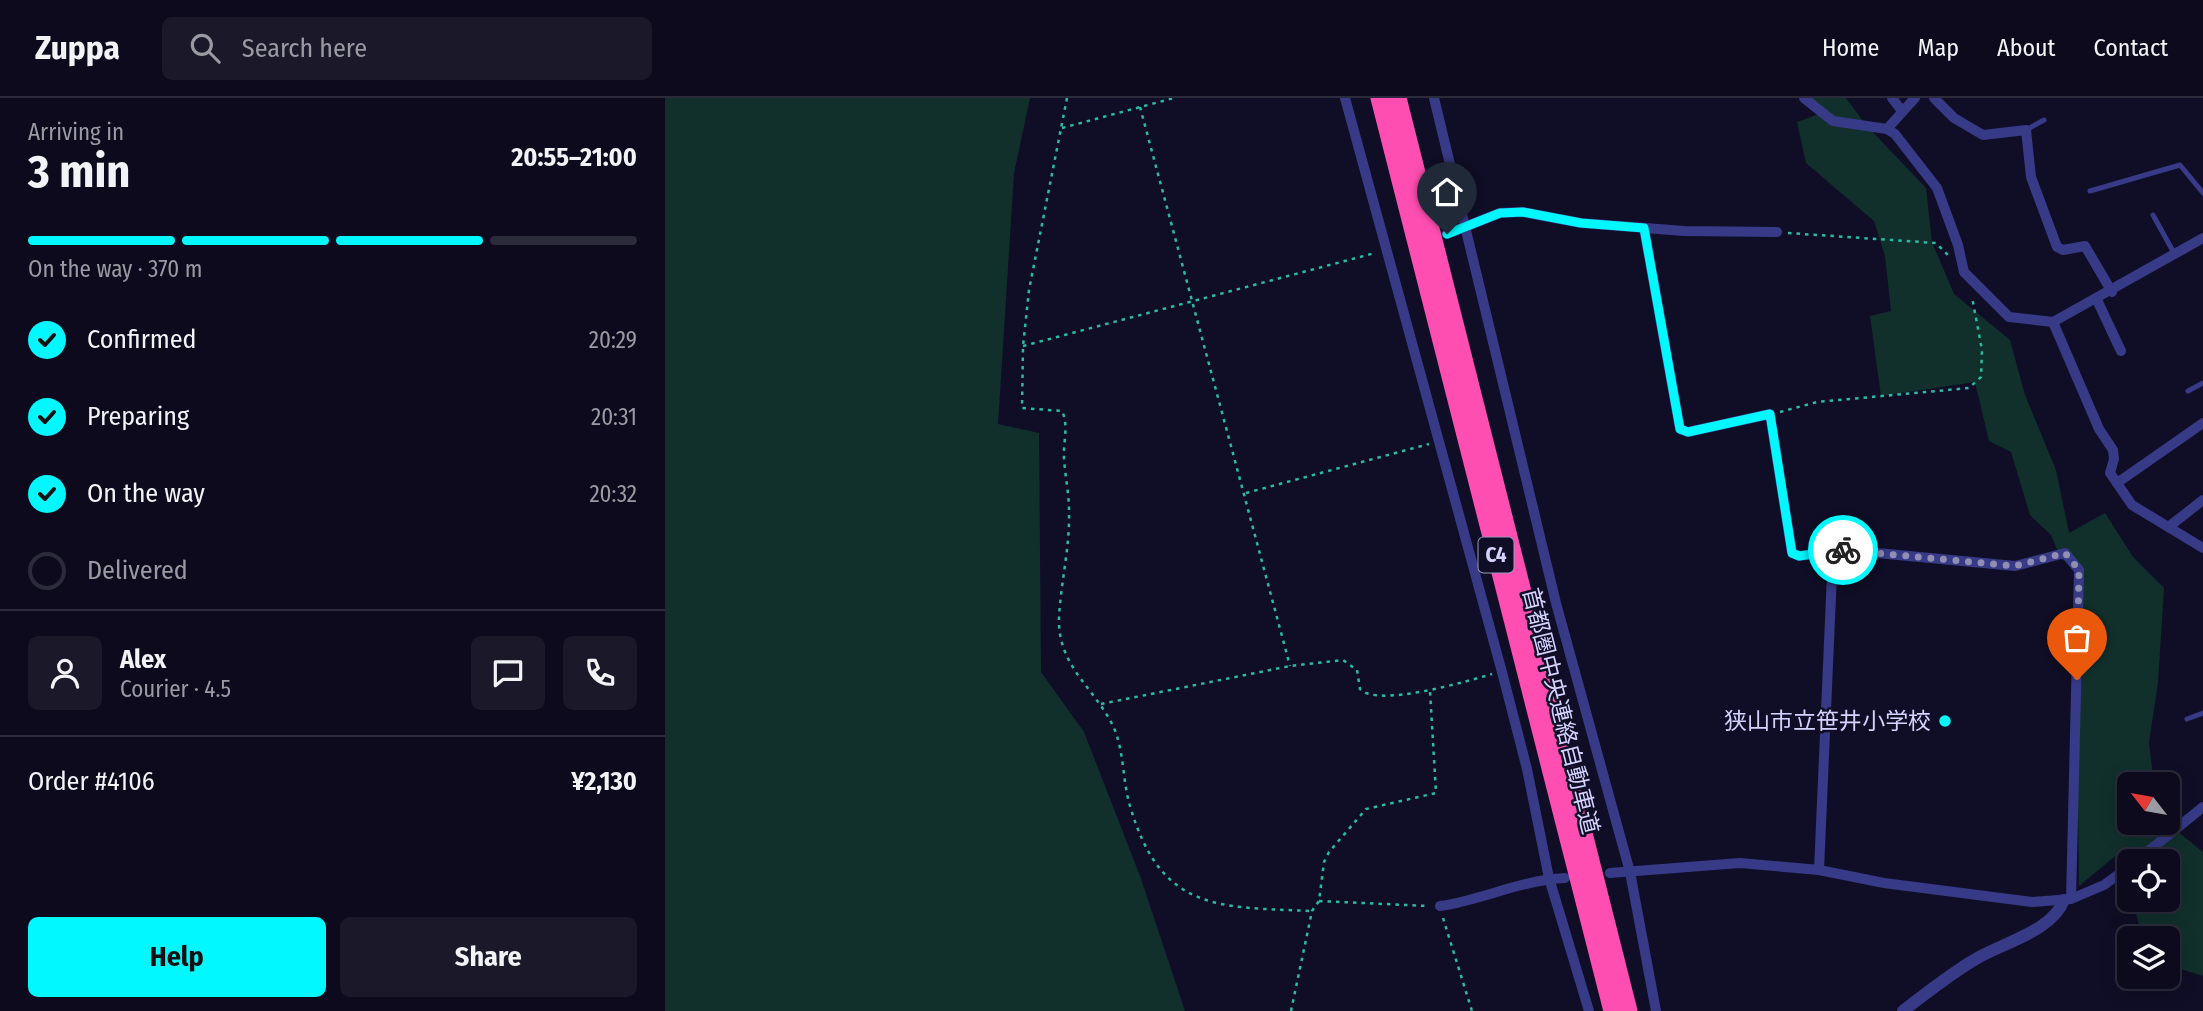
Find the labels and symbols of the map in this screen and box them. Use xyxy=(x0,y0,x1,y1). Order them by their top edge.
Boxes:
pin xyxy=(1417,162,1477,234)
courier xyxy=(1808,515,1878,585)
road number: C4 xyxy=(1479,538,1513,573)
street label: 首都圏中央連絡自動車道 xyxy=(1517,585,1605,837)
pin xyxy=(2047,608,2107,680)
place label: 狭山市立笹井小学校 xyxy=(1724,707,1931,735)
marker: 狭山市立笹井小学校 xyxy=(1937,713,1953,729)
north arrow xyxy=(2117,772,2181,835)

